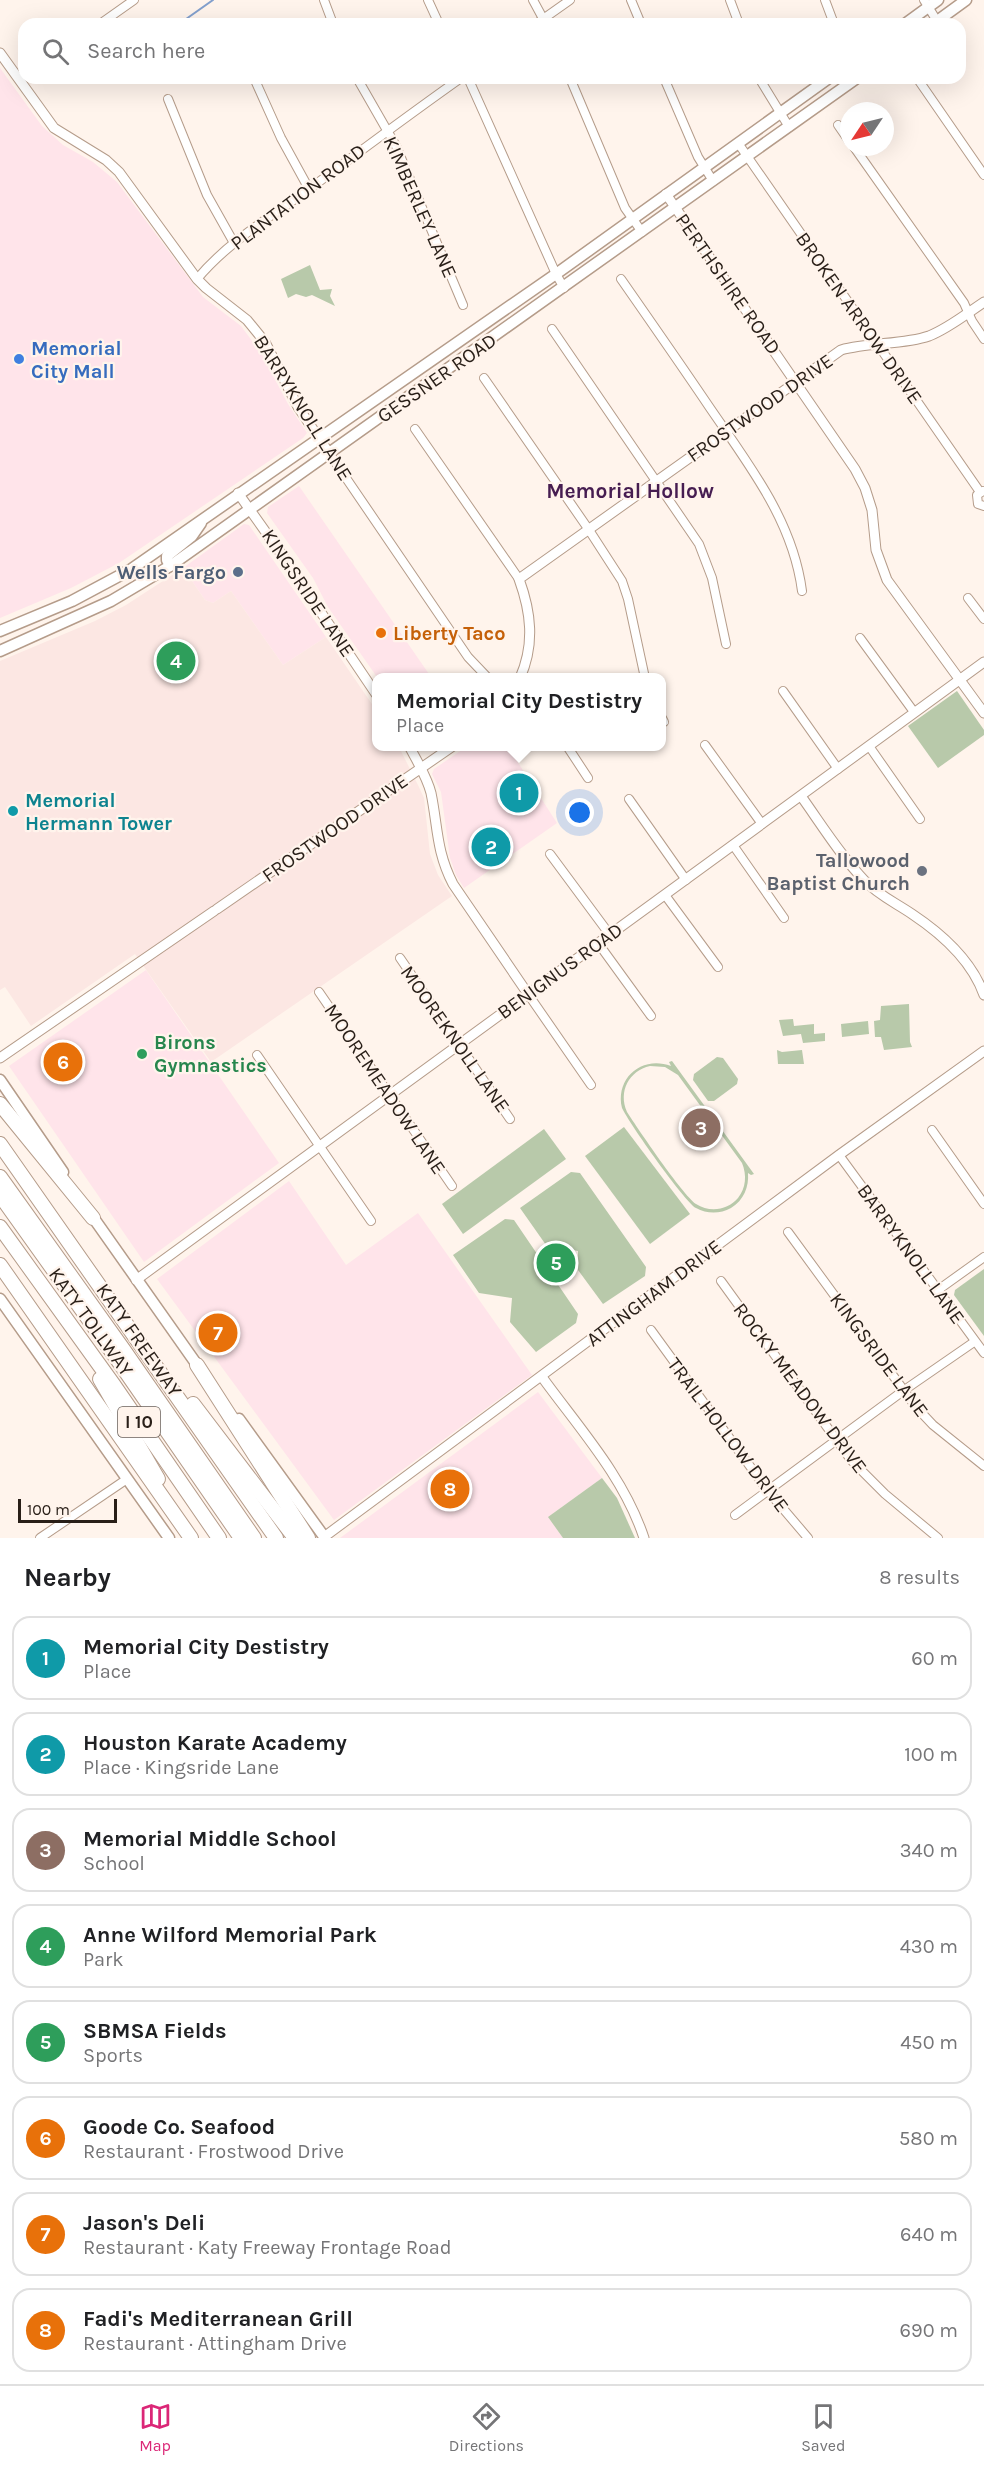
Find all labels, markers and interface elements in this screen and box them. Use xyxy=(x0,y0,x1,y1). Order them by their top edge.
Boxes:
search box xyxy=(18,18,966,84)
icon: search xyxy=(39,35,72,68)
text: Search here xyxy=(87,38,205,64)
north arrow xyxy=(840,102,894,156)
street label: KIMBERLEY LANE xyxy=(378,133,462,281)
street label: PLANTATION ROAD xyxy=(226,139,370,255)
street label: PERTHSHIRE ROAD xyxy=(671,209,785,359)
street label: BROKEN ARROW DRIVE xyxy=(791,228,927,408)
street label: GESSNER ROAD xyxy=(373,328,501,428)
street label: BARRYKNOLL LANE xyxy=(249,331,357,485)
place label: Memorial City Mall xyxy=(31,337,122,383)
street label: FROSTWOOD DRIVE xyxy=(683,349,837,467)
marker: Memorial City Mall xyxy=(12,352,26,366)
district label: Memorial Hollow xyxy=(546,479,714,503)
street label: KINGSRIDE LANE xyxy=(257,525,359,661)
place label: Wells Fargo xyxy=(117,561,226,584)
marker: Wells Fargo xyxy=(231,565,245,579)
place label: Liberty Taco xyxy=(393,622,506,645)
marker: Liberty Taco xyxy=(374,626,388,640)
pin: 4 xyxy=(156,638,195,684)
popup xyxy=(372,673,666,751)
text: Memorial City Destistry xyxy=(396,688,642,714)
text: Place xyxy=(396,714,444,737)
street label: FROSTWOOD DRIVE xyxy=(258,769,412,887)
pin: 1 xyxy=(500,770,538,816)
place label: Memorial Hermann Tower xyxy=(25,789,172,835)
your location xyxy=(565,798,594,827)
marker: Memorial Hermann Tower xyxy=(6,804,20,818)
pin: 2 xyxy=(472,824,510,870)
place label: Tallowood Baptist Church xyxy=(767,849,910,895)
marker: Tallowood Baptist Church xyxy=(915,864,929,878)
street label: BENIGNUS ROAD xyxy=(493,918,627,1024)
street label: MOOREKNOLL LANE xyxy=(396,961,514,1117)
street label: MOOREMEADOW LANE xyxy=(319,999,451,1179)
place label: Birons Gymnastics xyxy=(154,1031,267,1077)
pin: 6 xyxy=(44,1040,82,1084)
marker: Birons Gymnastics xyxy=(135,1047,149,1061)
pin: 3 xyxy=(682,1106,720,1150)
street label: BARRYKNOLL LANE xyxy=(853,1180,969,1328)
street label: ATTINGHAM DRIVE xyxy=(582,1235,726,1351)
pin: 5 xyxy=(536,1240,576,1286)
street label: KATY TOLLWAY xyxy=(44,1263,138,1381)
street label: KATY FREEWAY xyxy=(91,1279,187,1401)
street label: KINGSRIDE LANE xyxy=(825,1288,933,1422)
street label: ROCKY MEADOW DRIVE xyxy=(728,1298,872,1478)
pin: 7 xyxy=(198,1310,238,1356)
street label: TRAIL HOLLOW DRIVE xyxy=(662,1353,794,1517)
road number: I 10 xyxy=(118,1407,160,1437)
pin: 8 xyxy=(430,1466,470,1512)
scale bar xyxy=(18,1496,117,1524)
text: 100 m xyxy=(27,1500,70,1519)
text: Nearby xyxy=(24,1562,111,1593)
text: 8 results xyxy=(879,1566,960,1589)
text: Memorial City Destistry xyxy=(83,1634,329,1660)
text: 1 xyxy=(42,1647,49,1670)
text: 60 m xyxy=(911,1647,958,1670)
text: Place xyxy=(83,1660,131,1683)
text: Houston Karate Academy xyxy=(83,1730,347,1756)
text: 2 xyxy=(39,1743,52,1766)
text: 100 m xyxy=(904,1743,958,1766)
text: Place · Kingsride Lane xyxy=(83,1756,279,1779)
text: Memorial Middle School xyxy=(83,1826,337,1852)
text: 3 xyxy=(39,1839,52,1862)
text: 340 m xyxy=(900,1839,958,1862)
text: School xyxy=(83,1852,145,1875)
text: Anne Wilford Memorial Park xyxy=(83,1922,377,1948)
text: 4 xyxy=(40,1935,51,1958)
text: 430 m xyxy=(900,1935,958,1958)
text: Park xyxy=(83,1948,124,1971)
text: SBMSA Fields xyxy=(83,2018,227,2044)
text: 5 xyxy=(40,2031,51,2054)
text: 450 m xyxy=(900,2031,958,2054)
text: Sports xyxy=(83,2044,143,2067)
text: Goode Co. Seafood xyxy=(83,2114,275,2140)
text: 6 xyxy=(39,2127,52,2150)
text: 580 m xyxy=(899,2127,958,2150)
text: Restaurant · Frostwood Drive xyxy=(83,2140,344,2163)
text: Jason's Deli xyxy=(83,2210,205,2236)
text: 7 xyxy=(41,2223,50,2246)
text: 640 m xyxy=(900,2223,958,2246)
text: Restaurant · Katy Freeway Frontage Road xyxy=(83,2236,452,2259)
text: Fadi's Mediterranean Grill xyxy=(83,2306,353,2332)
text: 8 xyxy=(39,2319,52,2342)
text: 690 m xyxy=(900,2319,958,2342)
text: Restaurant · Attingham Drive xyxy=(83,2332,347,2355)
tab: Map xyxy=(139,2400,172,2455)
tab: Directions xyxy=(449,2400,524,2455)
tab: Saved xyxy=(801,2400,845,2455)

